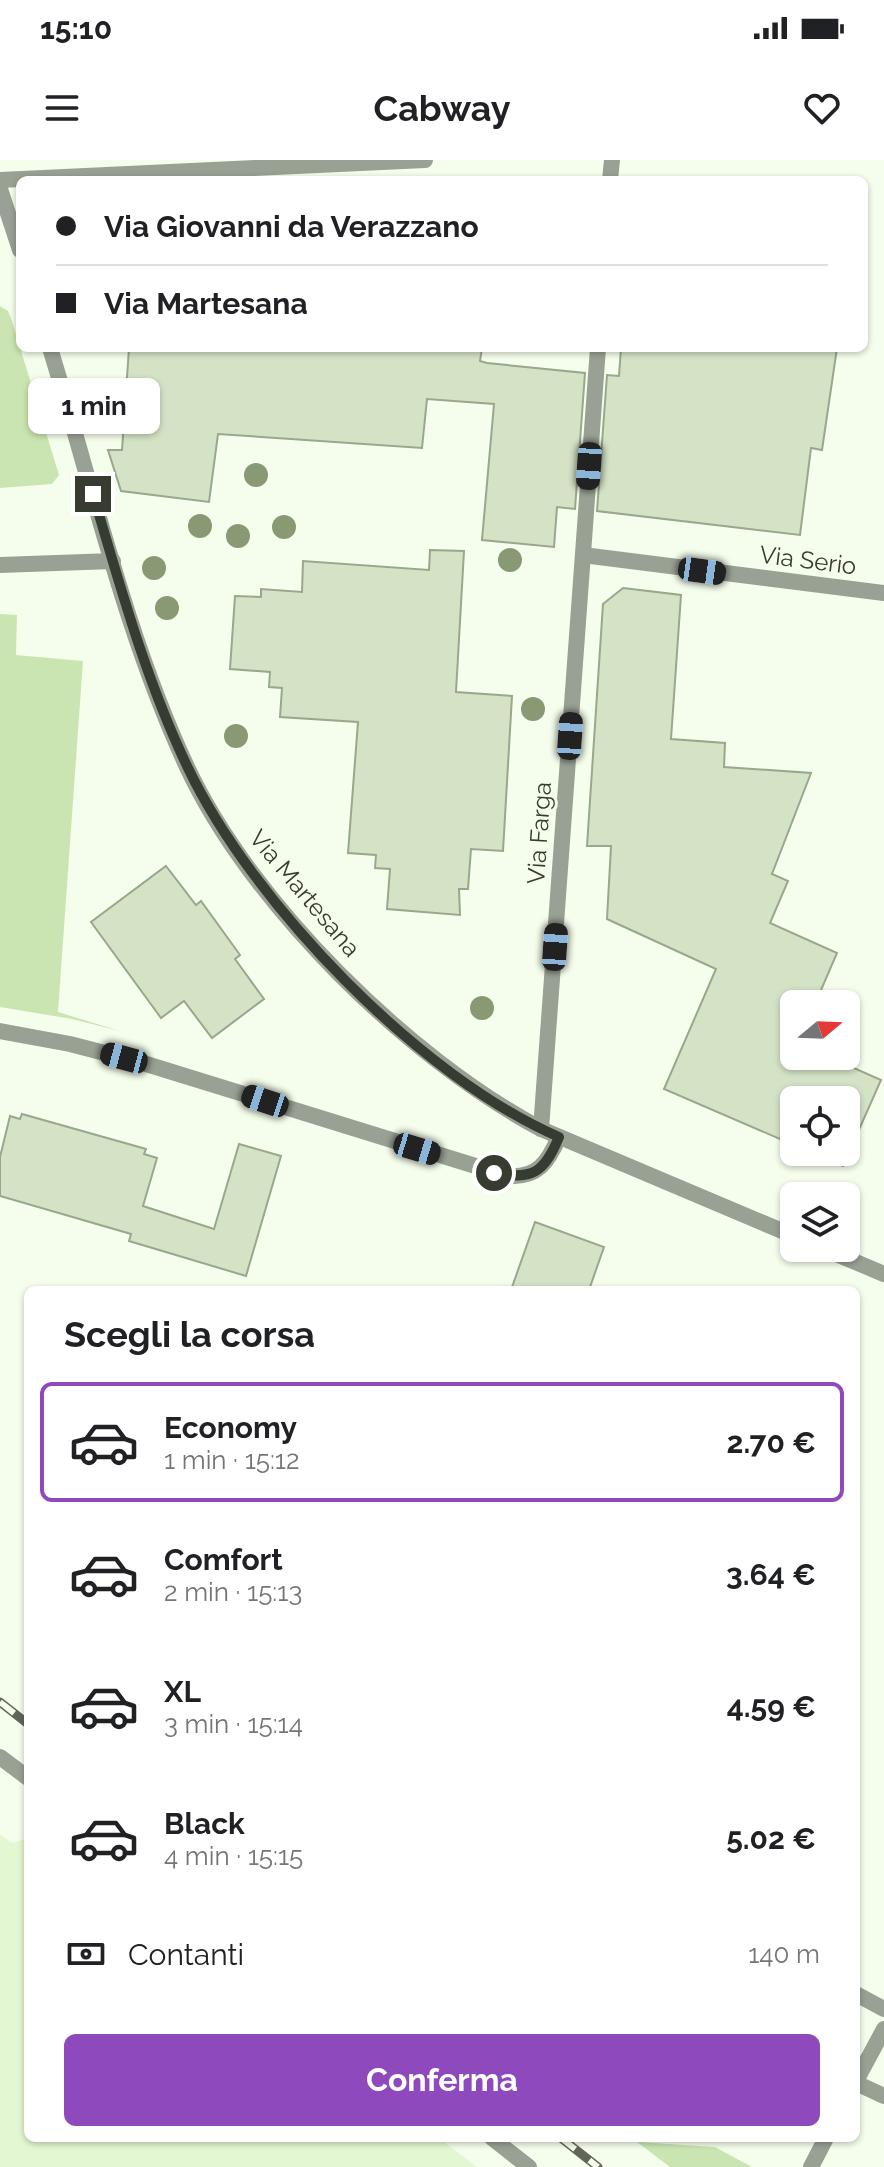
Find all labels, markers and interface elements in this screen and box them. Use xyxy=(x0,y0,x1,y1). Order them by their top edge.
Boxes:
text: 15:10 xyxy=(40,11,112,46)
icon: menu xyxy=(40,86,84,130)
icon: heart xyxy=(800,86,844,130)
text: Cabway xyxy=(373,87,511,129)
text: Via Giovanni da Verazzano xyxy=(104,209,479,244)
text: Via Martesana xyxy=(104,286,308,321)
callout: 1 min xyxy=(27,378,159,434)
text: 1 min xyxy=(61,391,127,421)
car xyxy=(575,441,603,491)
route end xyxy=(75,476,111,512)
street label: Via Serio xyxy=(758,540,858,580)
car xyxy=(677,556,727,586)
car xyxy=(556,711,584,761)
street label: Via Farga xyxy=(521,781,557,885)
street label: Via Martesana xyxy=(243,824,367,962)
car xyxy=(541,922,569,972)
north arrow xyxy=(780,990,860,1070)
map controls xyxy=(780,990,860,1262)
car xyxy=(98,1040,150,1076)
car xyxy=(238,1082,292,1120)
button: locate xyxy=(780,1086,860,1166)
car xyxy=(391,1131,443,1167)
route start xyxy=(476,1155,512,1191)
button: layers xyxy=(780,1182,860,1262)
text: Scegli la corsa xyxy=(64,1313,315,1355)
icon: car xyxy=(68,1406,140,1478)
text: Economy xyxy=(164,1410,297,1445)
text: 2.70 € xyxy=(727,1425,816,1460)
text: 1 min · 15:12 xyxy=(164,1445,300,1475)
icon: car xyxy=(68,1538,140,1610)
text: Comfort xyxy=(164,1542,283,1577)
text: 3.64 € xyxy=(726,1557,816,1592)
text: 2 min · 15:13 xyxy=(164,1577,302,1607)
icon: car xyxy=(68,1670,140,1742)
text: XL xyxy=(164,1674,201,1709)
text: 4.59 € xyxy=(727,1689,816,1724)
text: 3 min · 15:14 xyxy=(164,1709,303,1739)
icon: car xyxy=(68,1802,140,1874)
text: Black xyxy=(164,1806,245,1841)
text: 5.02 € xyxy=(726,1821,816,1856)
text: 4 min · 15:15 xyxy=(164,1841,303,1871)
icon: cash xyxy=(64,1932,108,1976)
text: Contanti xyxy=(128,1937,244,1972)
text: 140 m xyxy=(748,1939,820,1969)
button: Conferma xyxy=(64,2034,820,2126)

